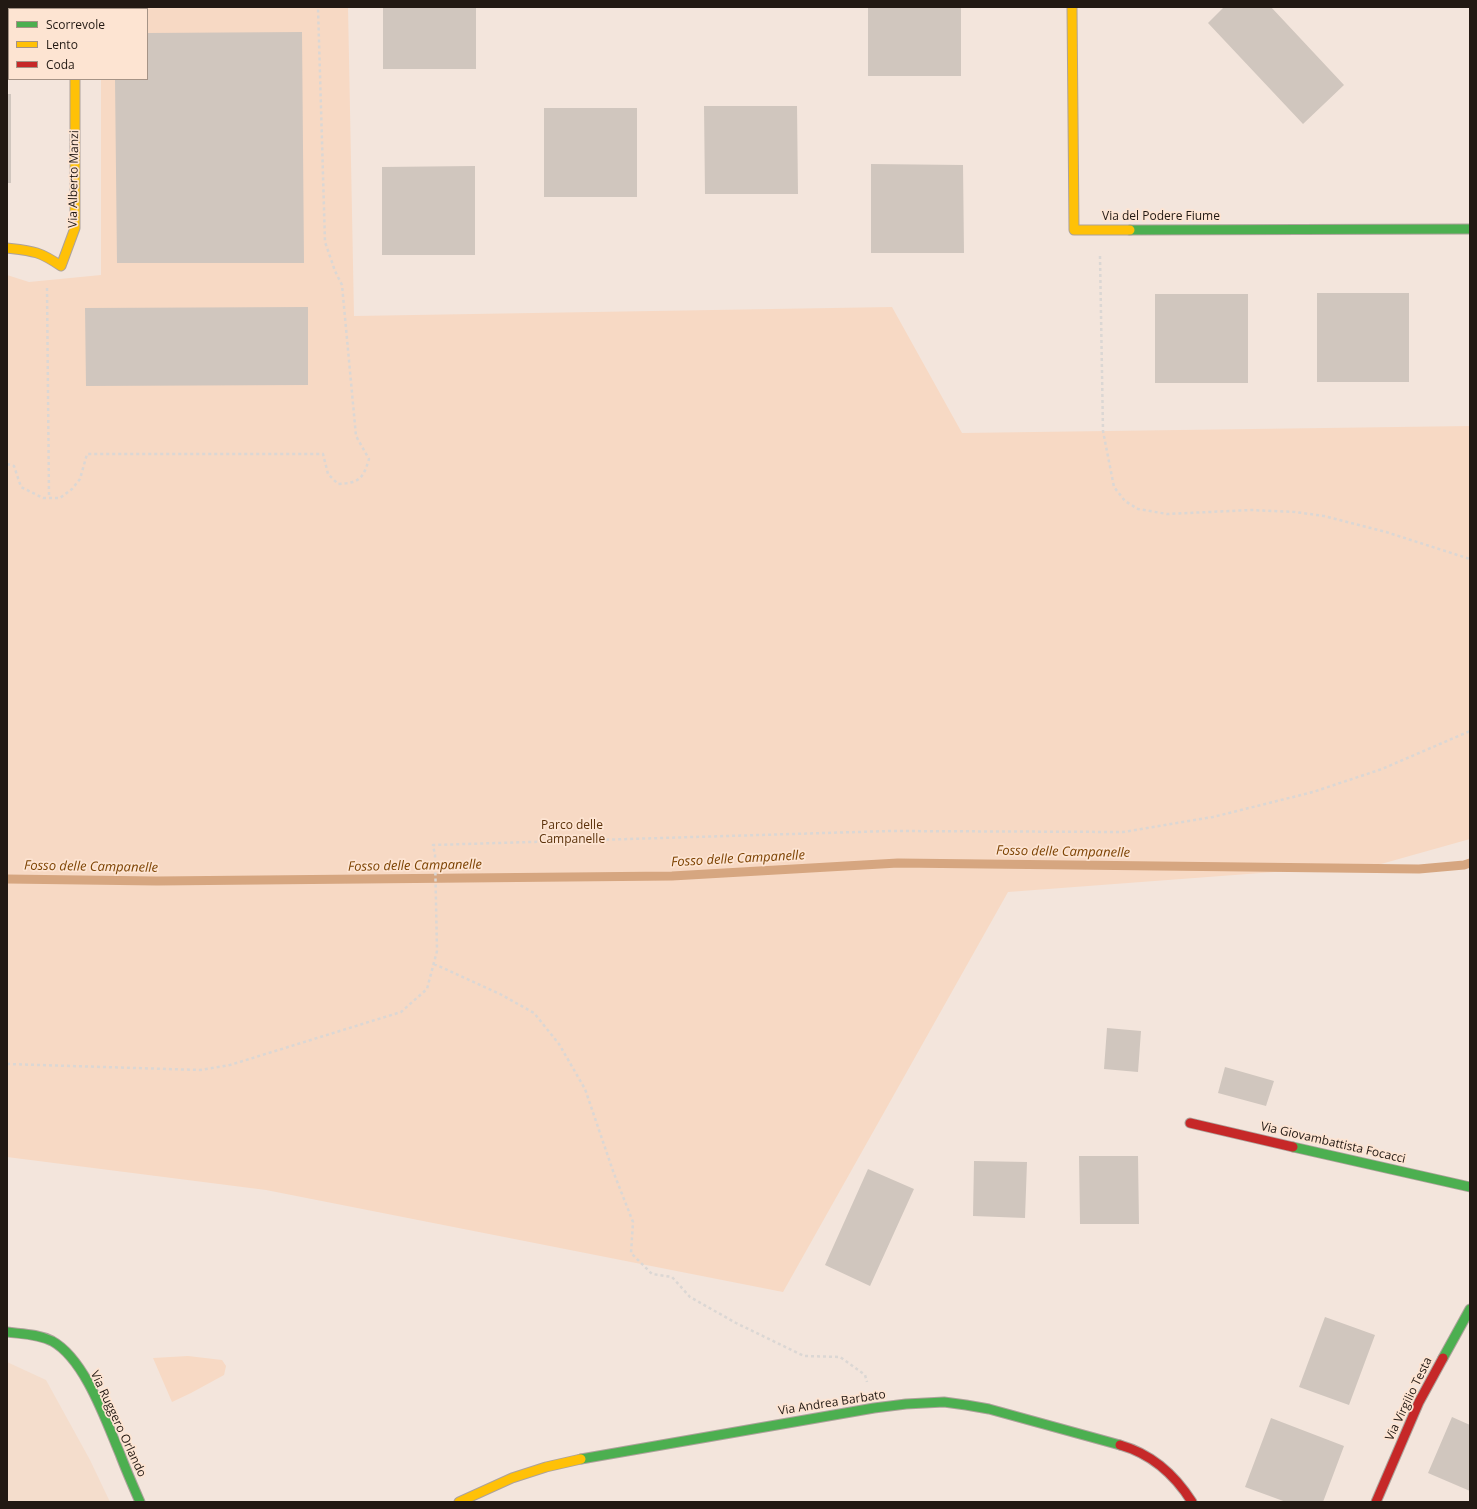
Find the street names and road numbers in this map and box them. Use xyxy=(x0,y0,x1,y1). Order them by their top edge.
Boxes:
street label: Via Alberto Manzi xyxy=(66,130,82,228)
street label: Via del Podere Fiume xyxy=(1102,210,1220,224)
street label: Via Giovambattista Focacci xyxy=(1259,1119,1407,1167)
street label: Via Virgilio Testa xyxy=(1383,1355,1435,1443)
street label: Via Ruggero Orlando xyxy=(87,1369,149,1479)
street label: Via Andrea Barbato xyxy=(777,1387,887,1419)

